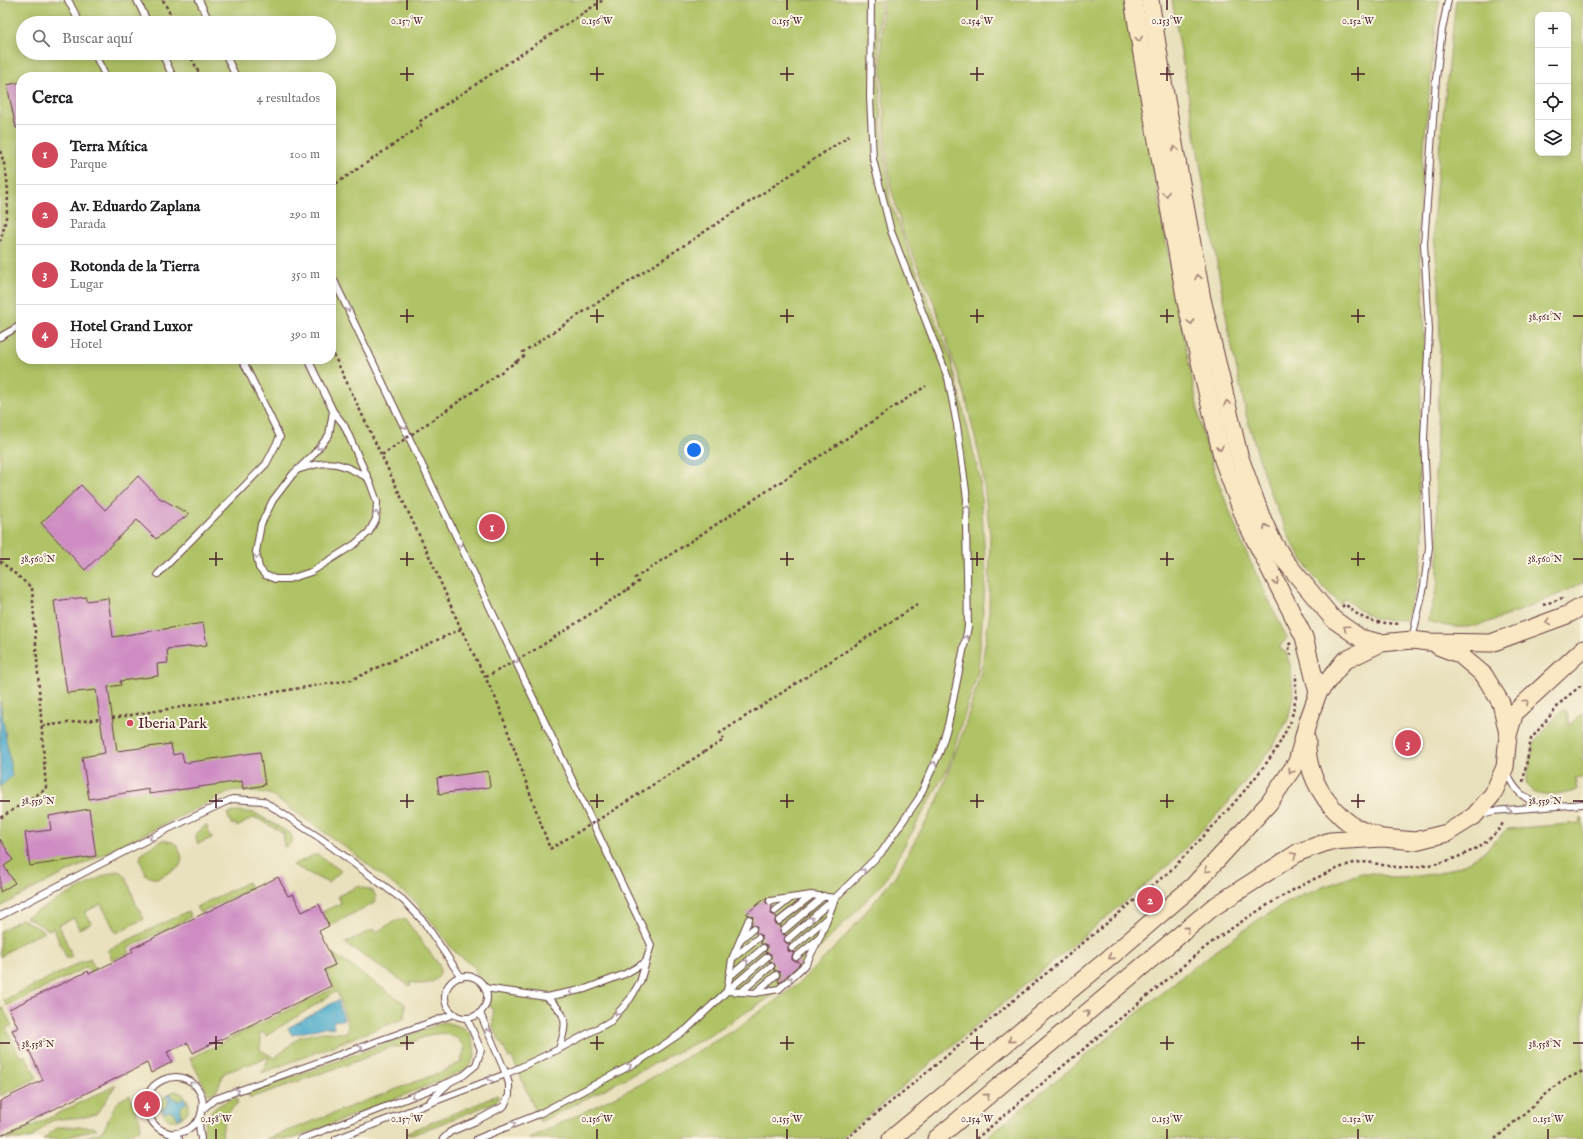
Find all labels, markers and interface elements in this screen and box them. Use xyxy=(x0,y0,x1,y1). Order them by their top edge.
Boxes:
map controls xyxy=(1535,12,1571,156)
button: + xyxy=(1535,12,1571,48)
text: 0.157°W xyxy=(391,15,423,28)
text: 0.156°W xyxy=(581,15,613,28)
text: 0.155°W xyxy=(772,15,803,28)
text: 0.154°W xyxy=(961,15,993,28)
text: 0.153°W xyxy=(1152,15,1183,28)
text: 0.152°W xyxy=(1342,15,1374,28)
search box xyxy=(16,16,336,60)
icon: search xyxy=(30,27,52,49)
text: Buscar aquí xyxy=(62,29,132,48)
one-way arrow xyxy=(1134,35,1143,42)
button: − xyxy=(1535,48,1571,84)
button: locate xyxy=(1535,84,1571,120)
text: Cerca xyxy=(32,88,73,109)
text: 4 resultados xyxy=(257,90,320,107)
button: layers xyxy=(1535,120,1571,156)
text: Terra Mítica xyxy=(70,137,147,156)
one-way arrow xyxy=(1171,145,1179,152)
text: 1 xyxy=(43,146,47,163)
text: 100 m xyxy=(290,146,320,163)
text: Parque xyxy=(70,156,107,173)
one-way arrow xyxy=(1162,191,1170,197)
text: Av. Eduardo Zaplana xyxy=(70,197,200,216)
text: 2 xyxy=(42,206,48,223)
text: 290 m xyxy=(289,206,320,223)
text: Parada xyxy=(70,216,106,233)
text: Rotonda de la Tierra xyxy=(70,257,200,276)
text: 3 xyxy=(43,266,47,283)
text: 350 m xyxy=(291,266,320,283)
one-way arrow xyxy=(1194,273,1203,280)
text: Lugar xyxy=(70,276,103,293)
one-way arrow xyxy=(343,305,351,312)
text: 38.561°N xyxy=(1528,311,1562,324)
text: Hotel Grand Luxor xyxy=(70,317,192,336)
one-way arrow xyxy=(1186,319,1194,325)
text: 4 xyxy=(42,326,48,343)
text: 390 m xyxy=(290,326,320,343)
text: Hotel xyxy=(70,336,102,353)
one-way arrow xyxy=(1223,400,1231,406)
one-way arrow xyxy=(400,422,408,429)
your location xyxy=(684,440,704,460)
one-way arrow xyxy=(317,442,324,449)
one-way arrow xyxy=(1216,445,1224,452)
one-way arrow xyxy=(962,505,971,511)
one-way arrow xyxy=(371,511,380,517)
pin: 1 xyxy=(479,512,505,542)
one-way arrow xyxy=(1263,524,1271,531)
one-way arrow xyxy=(455,539,463,547)
text: 38.560°N xyxy=(21,553,56,566)
one-way arrow xyxy=(253,553,262,559)
text: 38.560°N xyxy=(1528,553,1563,566)
one-way arrow xyxy=(1271,578,1279,585)
one-way arrow xyxy=(1544,617,1551,626)
one-way arrow xyxy=(1343,625,1350,633)
one-way arrow xyxy=(962,635,970,641)
one-way arrow xyxy=(511,657,519,664)
one-way arrow xyxy=(1521,699,1529,707)
place label: Iberia Park xyxy=(138,714,208,733)
marker: Iberia Park xyxy=(125,718,135,728)
pin: 3 xyxy=(1395,728,1421,758)
one-way arrow xyxy=(930,760,938,767)
one-way arrow xyxy=(1288,767,1296,774)
text: 38.559°N xyxy=(21,795,55,808)
text: 38.559°N xyxy=(1528,795,1562,808)
one-way arrow xyxy=(1506,806,1512,815)
one-way arrow xyxy=(149,833,156,840)
one-way arrow xyxy=(1290,853,1297,860)
one-way arrow xyxy=(1205,865,1212,873)
one-way arrow xyxy=(858,868,866,876)
pin: 2 xyxy=(1137,885,1163,915)
one-way arrow xyxy=(807,916,814,923)
one-way arrow xyxy=(1182,927,1189,934)
one-way arrow xyxy=(1108,952,1115,959)
one-way arrow xyxy=(741,960,748,967)
one-way arrow xyxy=(785,977,793,984)
one-way arrow xyxy=(568,988,575,996)
one-way arrow xyxy=(615,1009,622,1016)
one-way arrow xyxy=(1082,1010,1090,1017)
one-way arrow xyxy=(484,1027,492,1035)
one-way arrow xyxy=(1008,1036,1016,1043)
text: 38.558°N xyxy=(22,1038,55,1051)
text: 38.558°N xyxy=(1529,1038,1562,1051)
one-way arrow xyxy=(356,1044,363,1052)
one-way arrow xyxy=(625,1064,633,1071)
one-way arrow xyxy=(487,1075,494,1083)
one-way arrow xyxy=(189,1081,197,1088)
one-way arrow xyxy=(234,1088,241,1096)
pin: 4 xyxy=(134,1089,160,1119)
one-way arrow xyxy=(410,1092,417,1100)
one-way arrow xyxy=(983,1094,990,1101)
text: 0.158°W xyxy=(200,1113,232,1126)
text: 0.157°W xyxy=(391,1113,423,1126)
text: 0.156°W xyxy=(581,1113,613,1126)
text: 0.155°W xyxy=(772,1113,803,1126)
text: 0.154°W xyxy=(961,1113,993,1126)
text: 0.153°W xyxy=(1152,1113,1183,1126)
text: 0.152°W xyxy=(1342,1113,1374,1126)
text: 0.151°W xyxy=(1533,1113,1564,1126)
one-way arrow xyxy=(510,1121,517,1129)

